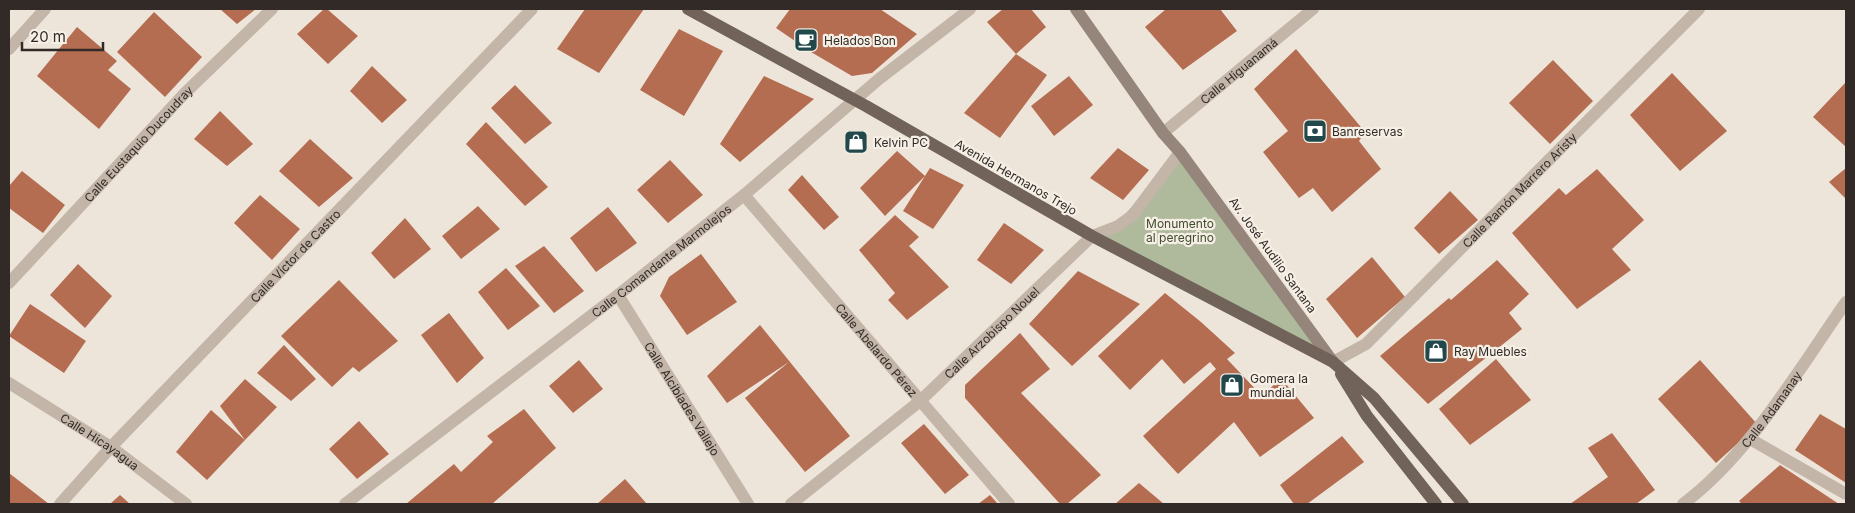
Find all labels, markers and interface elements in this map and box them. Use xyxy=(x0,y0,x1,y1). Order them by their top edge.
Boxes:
scale bar xyxy=(22,20,104,52)
text: 20 m xyxy=(30,27,66,46)
cafe icon: Helados Bon xyxy=(793,27,819,53)
place label: Helados Bon xyxy=(824,33,896,48)
street label: Calle Higuanamá xyxy=(1197,34,1280,107)
street label: Calle Eustaquio Ducoudray xyxy=(81,82,196,205)
bank icon: Banreservas xyxy=(1302,118,1328,144)
place label: Banreservas xyxy=(1332,124,1403,139)
shop icon: Kelvin PC xyxy=(843,129,869,155)
street label: Calle Ramón Marrero Aristy xyxy=(1459,129,1580,250)
place label: Kelvin PC xyxy=(874,135,928,150)
street label: Avenida Hermanos Trejo xyxy=(952,136,1080,218)
street label: Av. José Audilio Santana xyxy=(1226,194,1320,316)
street label: Calle Comandante Marmolejos xyxy=(588,201,734,320)
street label: Calle Víctor de Castro xyxy=(247,206,343,305)
park label: Monumento al peregrino xyxy=(1146,216,1214,245)
street label: Calle Arzobispo Nouel xyxy=(941,283,1042,382)
street label: Calle Abelardo Pérez xyxy=(832,300,921,400)
shop icon: Ray Muebles xyxy=(1423,338,1449,364)
street label: Calle Alcibíades Vallejo xyxy=(641,339,723,458)
place label: Ray Muebles xyxy=(1454,344,1527,359)
street label: Calle Adamanay xyxy=(1738,368,1805,451)
place label: Gomera la mundial xyxy=(1250,371,1308,400)
shop icon: Gomera la mundial xyxy=(1219,372,1245,398)
street label: Calle Hicayagua xyxy=(58,410,142,473)

